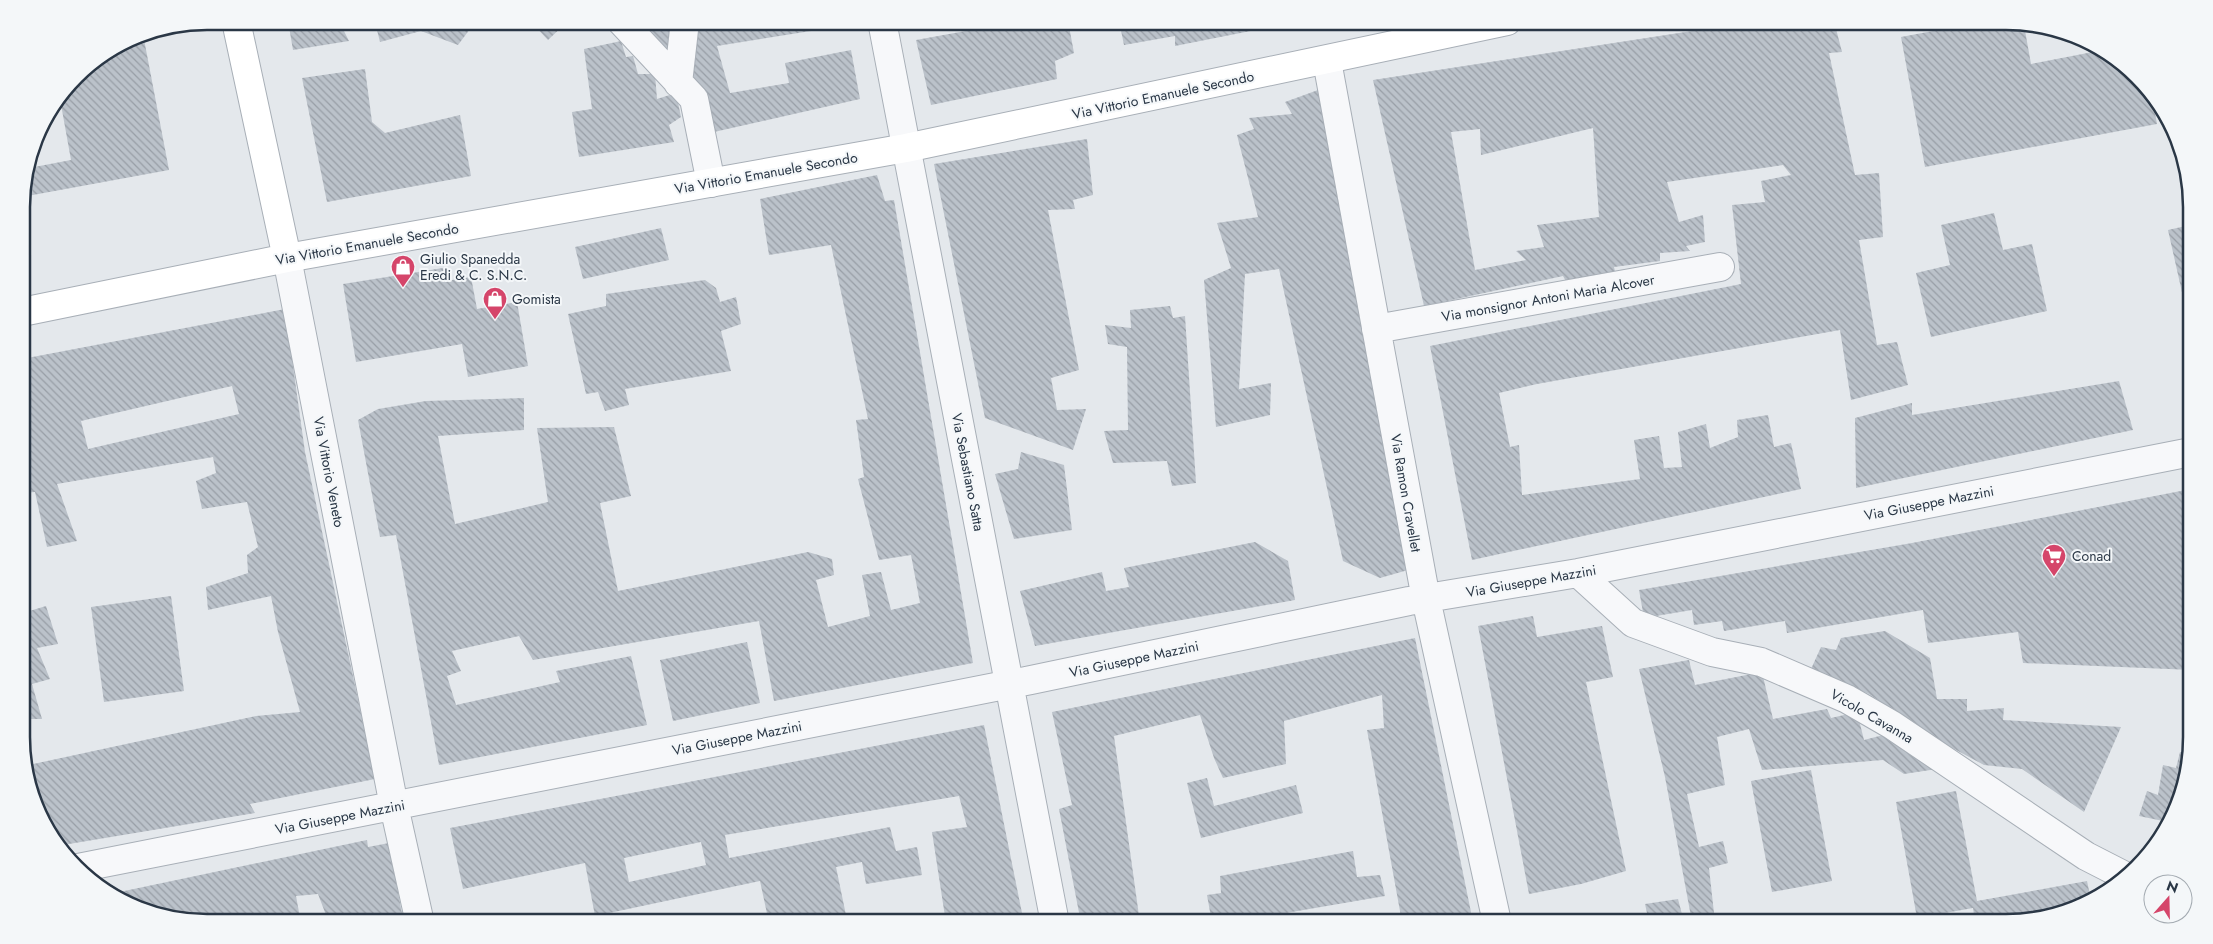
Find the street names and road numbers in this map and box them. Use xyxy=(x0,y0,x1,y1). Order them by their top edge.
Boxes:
street label: Via Vittorio Emanuele Secondo xyxy=(1070,66,1256,124)
street label: Via Vittorio Emanuele Secondo xyxy=(673,147,859,199)
street label: Via Vittorio Emanuele Secondo xyxy=(274,218,460,270)
street label: Via monsignor Antoni Maria Alcover xyxy=(1440,269,1656,327)
street label: Via Sebastiano Satta xyxy=(947,411,989,533)
street label: Via Vittorio Veneto xyxy=(308,415,350,529)
street label: Via Ramon Cravellet xyxy=(1386,432,1426,554)
street label: Via Giuseppe Mazzini xyxy=(1862,481,1996,525)
street label: Via Giuseppe Mazzini xyxy=(1464,560,1598,602)
street label: Via Giuseppe Mazzini xyxy=(1067,636,1201,682)
street label: Vicolo Cavanna xyxy=(1827,684,1917,748)
street label: Via Giuseppe Mazzini xyxy=(670,716,804,760)
street label: Via Giuseppe Mazzini xyxy=(273,795,407,839)

